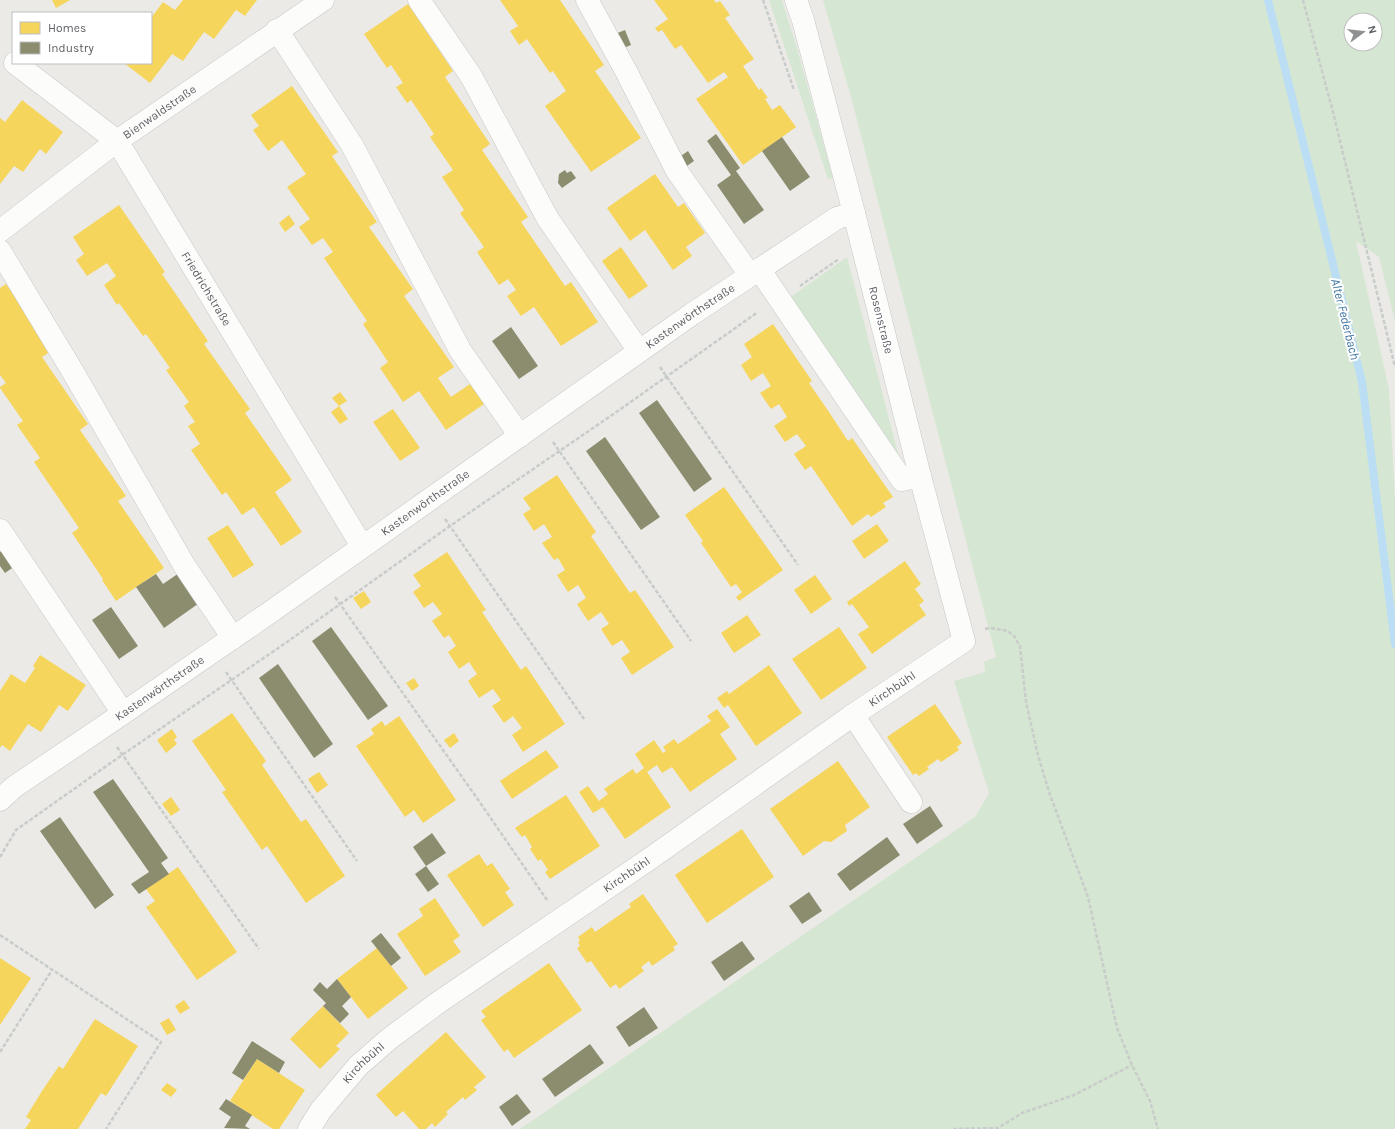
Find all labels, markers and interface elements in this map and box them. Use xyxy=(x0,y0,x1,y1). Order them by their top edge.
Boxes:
legend xyxy=(12,12,152,64)
north arrow xyxy=(1343,12,1383,52)
text: Homes xyxy=(48,21,86,35)
text: N xyxy=(1365,24,1379,35)
text: Industry xyxy=(48,41,94,55)
street label: Bienwaldstraße xyxy=(120,82,199,142)
street label: Friedrichstraße xyxy=(179,249,234,328)
water label: Alter Federbach xyxy=(1328,277,1363,361)
street label: Kastenwörthstraße xyxy=(643,281,737,352)
street label: Rosenstraße xyxy=(866,285,896,355)
street label: Kastenwörthstraße xyxy=(378,467,472,539)
street label: Kastenwörthstraße xyxy=(112,653,207,724)
street label: Kirchbühl xyxy=(866,668,918,710)
street label: Kirchbühl xyxy=(600,854,653,895)
street label: Kirchbühl xyxy=(339,1039,387,1086)

